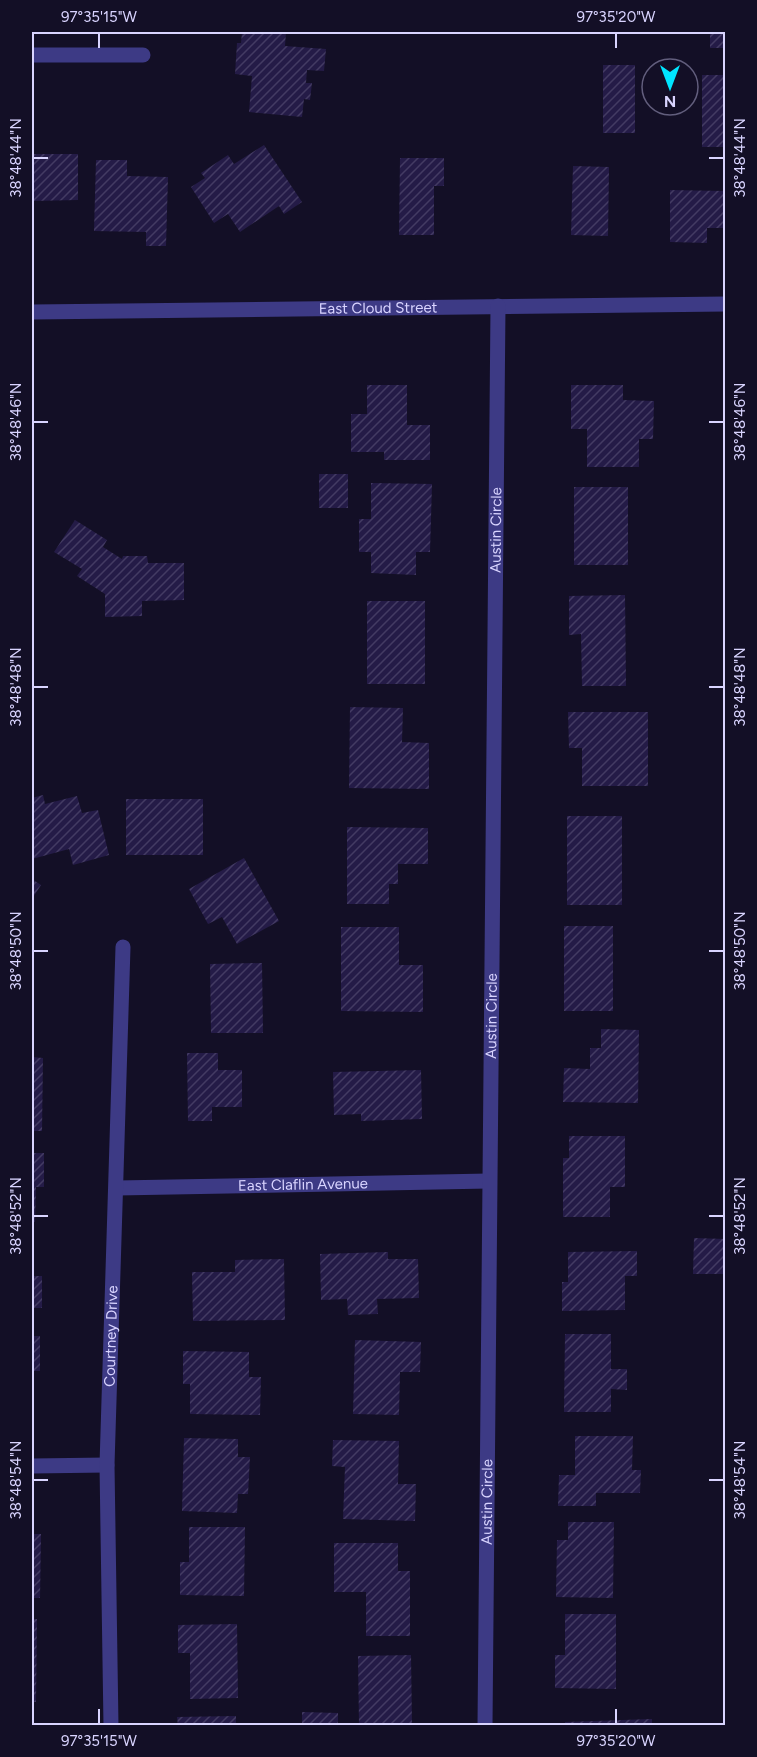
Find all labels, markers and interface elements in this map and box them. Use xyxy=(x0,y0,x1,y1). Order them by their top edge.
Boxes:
text: 97°35'15"W xyxy=(61,8,138,26)
text: 97°35'20"W xyxy=(576,8,656,26)
north arrow xyxy=(640,57,700,117)
text: N xyxy=(664,92,676,111)
text: 38°48'44"N xyxy=(7,118,25,198)
text: 38°48'44"N xyxy=(731,118,749,198)
street label: East Cloud Street xyxy=(319,298,438,318)
text: 38°48'46"N xyxy=(7,383,25,461)
text: 38°48'46"N xyxy=(731,383,749,461)
street label: Austin Circle xyxy=(487,487,505,573)
text: 38°48'48"N xyxy=(7,647,25,727)
text: 38°48'48"N xyxy=(731,647,749,727)
text: 38°48'50"N xyxy=(7,911,25,991)
text: 38°48'50"N xyxy=(731,911,749,991)
street label: Austin Circle xyxy=(482,973,501,1059)
street label: East Claflin Avenue xyxy=(238,1174,368,1195)
text: 38°48'52"N xyxy=(7,1177,25,1255)
text: 38°48'52"N xyxy=(731,1177,749,1255)
street label: Courtney Drive xyxy=(100,1285,122,1387)
text: 38°48'54"N xyxy=(7,1441,25,1519)
text: 38°48'54"N xyxy=(731,1441,749,1519)
street label: Austin Circle xyxy=(478,1459,496,1545)
text: 97°35'15"W xyxy=(61,1732,138,1750)
text: 97°35'20"W xyxy=(576,1732,656,1750)

